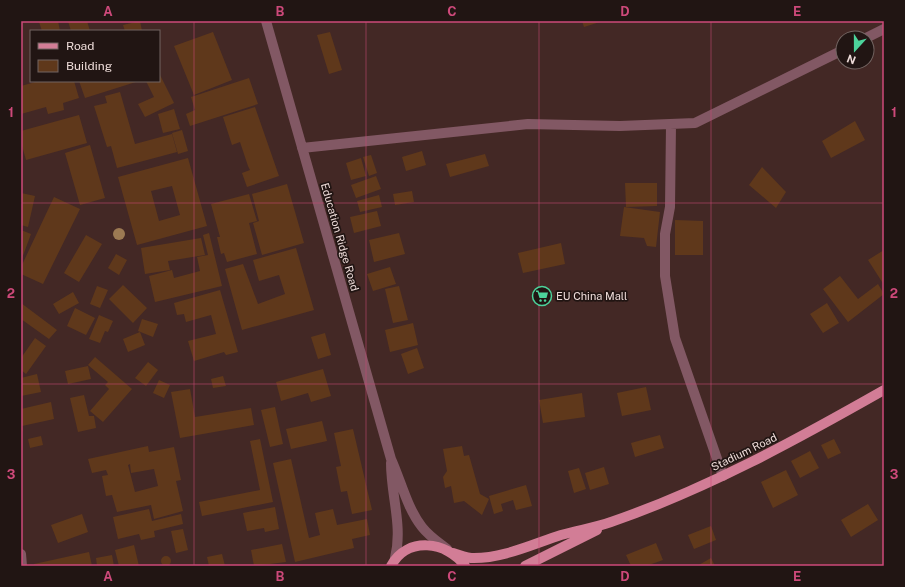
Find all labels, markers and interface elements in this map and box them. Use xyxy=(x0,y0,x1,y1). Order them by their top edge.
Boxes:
text: A xyxy=(103,4,113,19)
text: B xyxy=(276,4,285,19)
text: C xyxy=(447,4,457,19)
text: D xyxy=(620,4,630,19)
text: E xyxy=(793,4,801,19)
legend xyxy=(30,30,160,82)
north arrow xyxy=(835,30,875,70)
text: Road xyxy=(66,39,94,53)
text: N xyxy=(845,52,858,66)
text: Building xyxy=(66,59,112,73)
text: 1 xyxy=(8,105,14,120)
text: 1 xyxy=(891,105,897,120)
street label: Education Ridge Road xyxy=(319,182,361,292)
supermarket icon: EU China Mall xyxy=(531,285,553,307)
text: 2 xyxy=(7,286,15,301)
text: 2 xyxy=(890,286,898,301)
place label: EU China Mall xyxy=(556,290,627,302)
street label: Stadium Road xyxy=(709,431,779,473)
text: 3 xyxy=(7,467,16,482)
text: 3 xyxy=(890,467,899,482)
text: A xyxy=(103,569,113,584)
text: B xyxy=(276,569,285,584)
text: C xyxy=(447,569,457,584)
text: D xyxy=(620,569,630,584)
text: E xyxy=(793,569,801,584)

